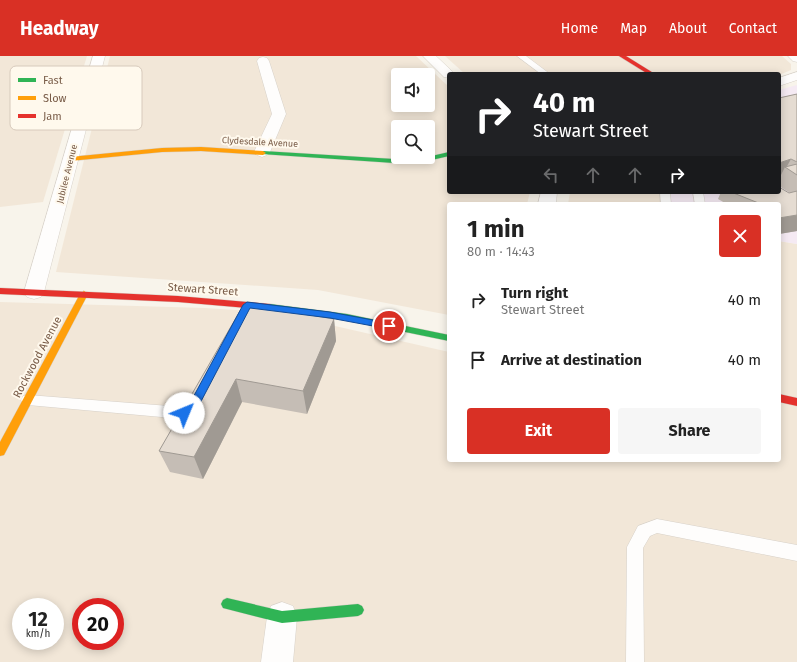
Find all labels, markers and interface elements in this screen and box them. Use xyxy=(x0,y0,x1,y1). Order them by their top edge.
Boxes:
text: Headway xyxy=(20,17,99,40)
text: Home xyxy=(561,20,598,37)
text: Map xyxy=(620,20,647,37)
text: About xyxy=(669,20,707,37)
text: Contact xyxy=(729,20,777,37)
legend xyxy=(10,66,142,130)
map controls xyxy=(391,68,435,164)
button: sound xyxy=(391,68,435,112)
text: Fast xyxy=(43,74,63,87)
text: 40 m xyxy=(533,86,596,119)
icon: right xyxy=(467,88,519,140)
text: Slow xyxy=(43,92,67,105)
text: Jam xyxy=(43,110,62,123)
button: search xyxy=(391,120,435,164)
text: Stewart Street xyxy=(533,120,648,142)
street label: Clydesdale Avenue xyxy=(222,135,298,149)
street label: Jubilee Avenue xyxy=(55,143,79,205)
icon: left xyxy=(540,164,562,186)
icon: ahead xyxy=(582,164,604,186)
icon: ahead xyxy=(624,164,646,186)
icon: right xyxy=(666,164,688,186)
text: 1 min xyxy=(467,215,525,243)
button: close xyxy=(719,215,761,257)
text: 80 m · 14:43 xyxy=(467,244,535,259)
street label: Stewart Street xyxy=(167,281,239,298)
text: Turn right xyxy=(501,284,568,302)
icon: right xyxy=(467,289,489,311)
text: 40 m xyxy=(728,291,761,309)
text: Stewart Street xyxy=(501,302,584,317)
pin xyxy=(372,309,406,343)
street label: Rockwood Avenue xyxy=(10,314,64,400)
icon: arrive xyxy=(378,315,400,337)
icon: arrive xyxy=(467,349,489,371)
text: Arrive at destination xyxy=(501,351,642,369)
text: 40 m xyxy=(728,351,761,369)
position arrow xyxy=(163,392,205,434)
button: Exit xyxy=(467,408,610,454)
button: Share xyxy=(618,408,761,454)
speed limit sign: 20 xyxy=(72,598,124,650)
text: 12 xyxy=(28,607,48,631)
text: km/h xyxy=(26,628,50,640)

